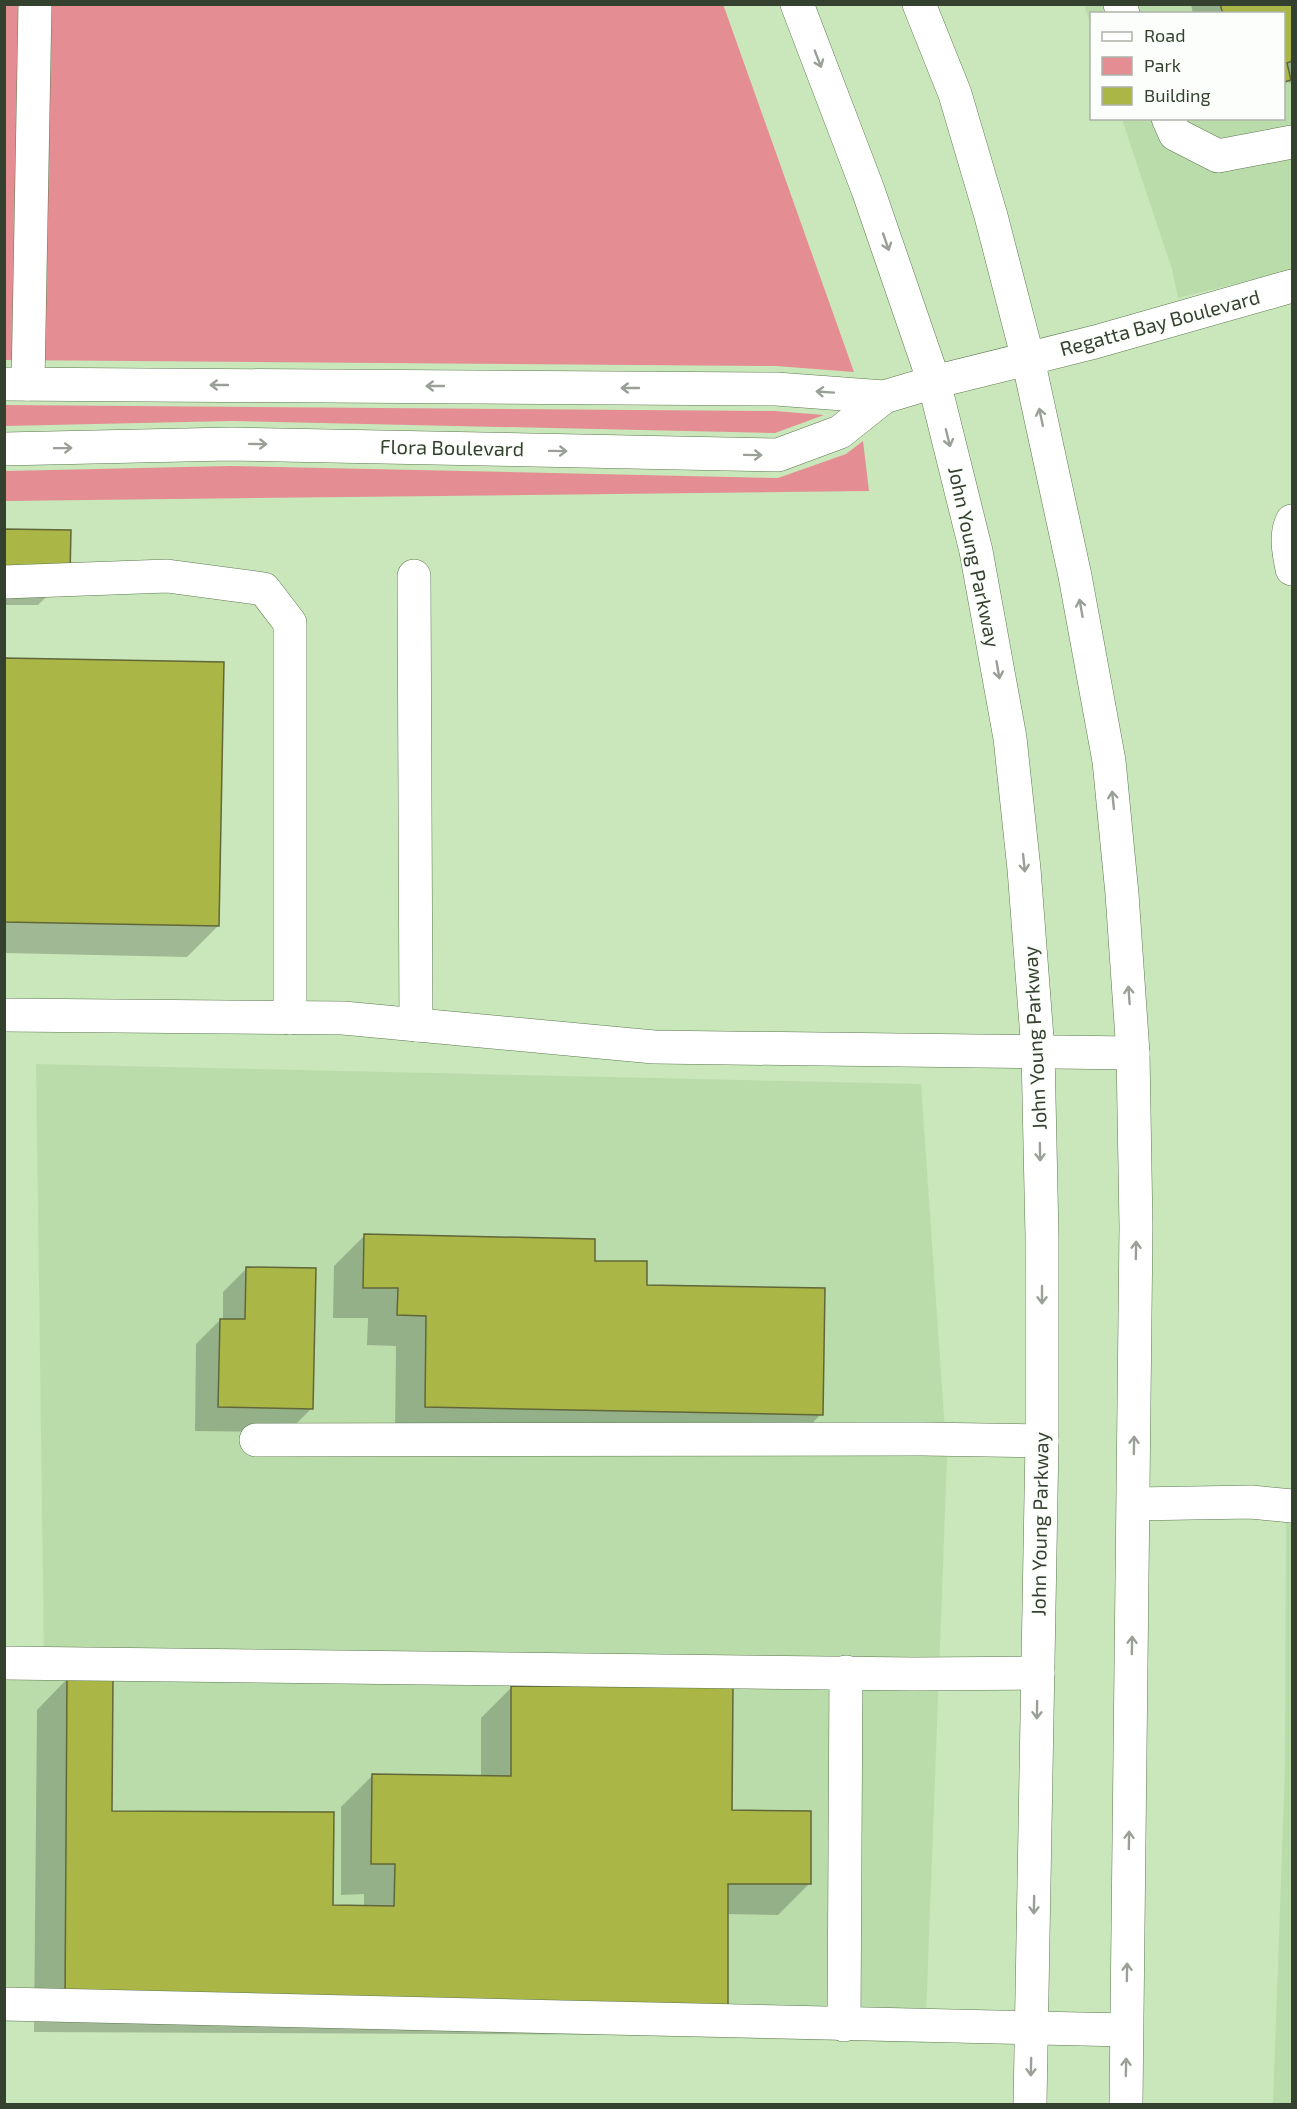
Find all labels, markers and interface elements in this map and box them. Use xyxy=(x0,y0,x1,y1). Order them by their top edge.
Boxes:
legend xyxy=(1090,12,1285,120)
text: Road xyxy=(1144,24,1185,46)
one-way arrow xyxy=(813,49,824,68)
text: Park xyxy=(1144,54,1181,76)
text: Building xyxy=(1144,84,1211,106)
one-way arrow xyxy=(881,232,892,251)
street label: Regatta Bay Boulevard xyxy=(1057,284,1262,360)
one-way arrow xyxy=(210,379,230,391)
one-way arrow xyxy=(426,380,446,392)
one-way arrow xyxy=(621,382,641,394)
one-way arrow xyxy=(816,387,836,398)
one-way arrow xyxy=(1034,408,1046,427)
one-way arrow xyxy=(943,429,955,448)
street label: Flora Boulevard xyxy=(380,434,524,460)
one-way arrow xyxy=(247,439,267,450)
one-way arrow xyxy=(52,442,72,453)
one-way arrow xyxy=(547,445,567,456)
one-way arrow xyxy=(742,449,762,461)
street label: John Young Parkway xyxy=(944,464,1006,650)
one-way arrow xyxy=(1075,599,1086,618)
one-way arrow xyxy=(993,660,1004,679)
one-way arrow xyxy=(1107,791,1118,811)
one-way arrow xyxy=(1018,853,1029,873)
street label: John Young Parkway xyxy=(1017,945,1051,1131)
one-way arrow xyxy=(1123,985,1134,1005)
one-way arrow xyxy=(1034,1141,1046,1161)
one-way arrow xyxy=(1130,1241,1142,1261)
one-way arrow xyxy=(1036,1285,1048,1305)
street label: John Young Parkway xyxy=(1025,1431,1053,1616)
one-way arrow xyxy=(1129,1436,1140,1456)
one-way arrow xyxy=(1126,1635,1138,1655)
one-way arrow xyxy=(1031,1699,1043,1719)
one-way arrow xyxy=(1123,1830,1135,1850)
one-way arrow xyxy=(1028,1894,1039,1914)
one-way arrow xyxy=(1121,1962,1133,1982)
one-way arrow xyxy=(1025,2056,1037,2076)
one-way arrow xyxy=(1120,2058,1132,2078)

